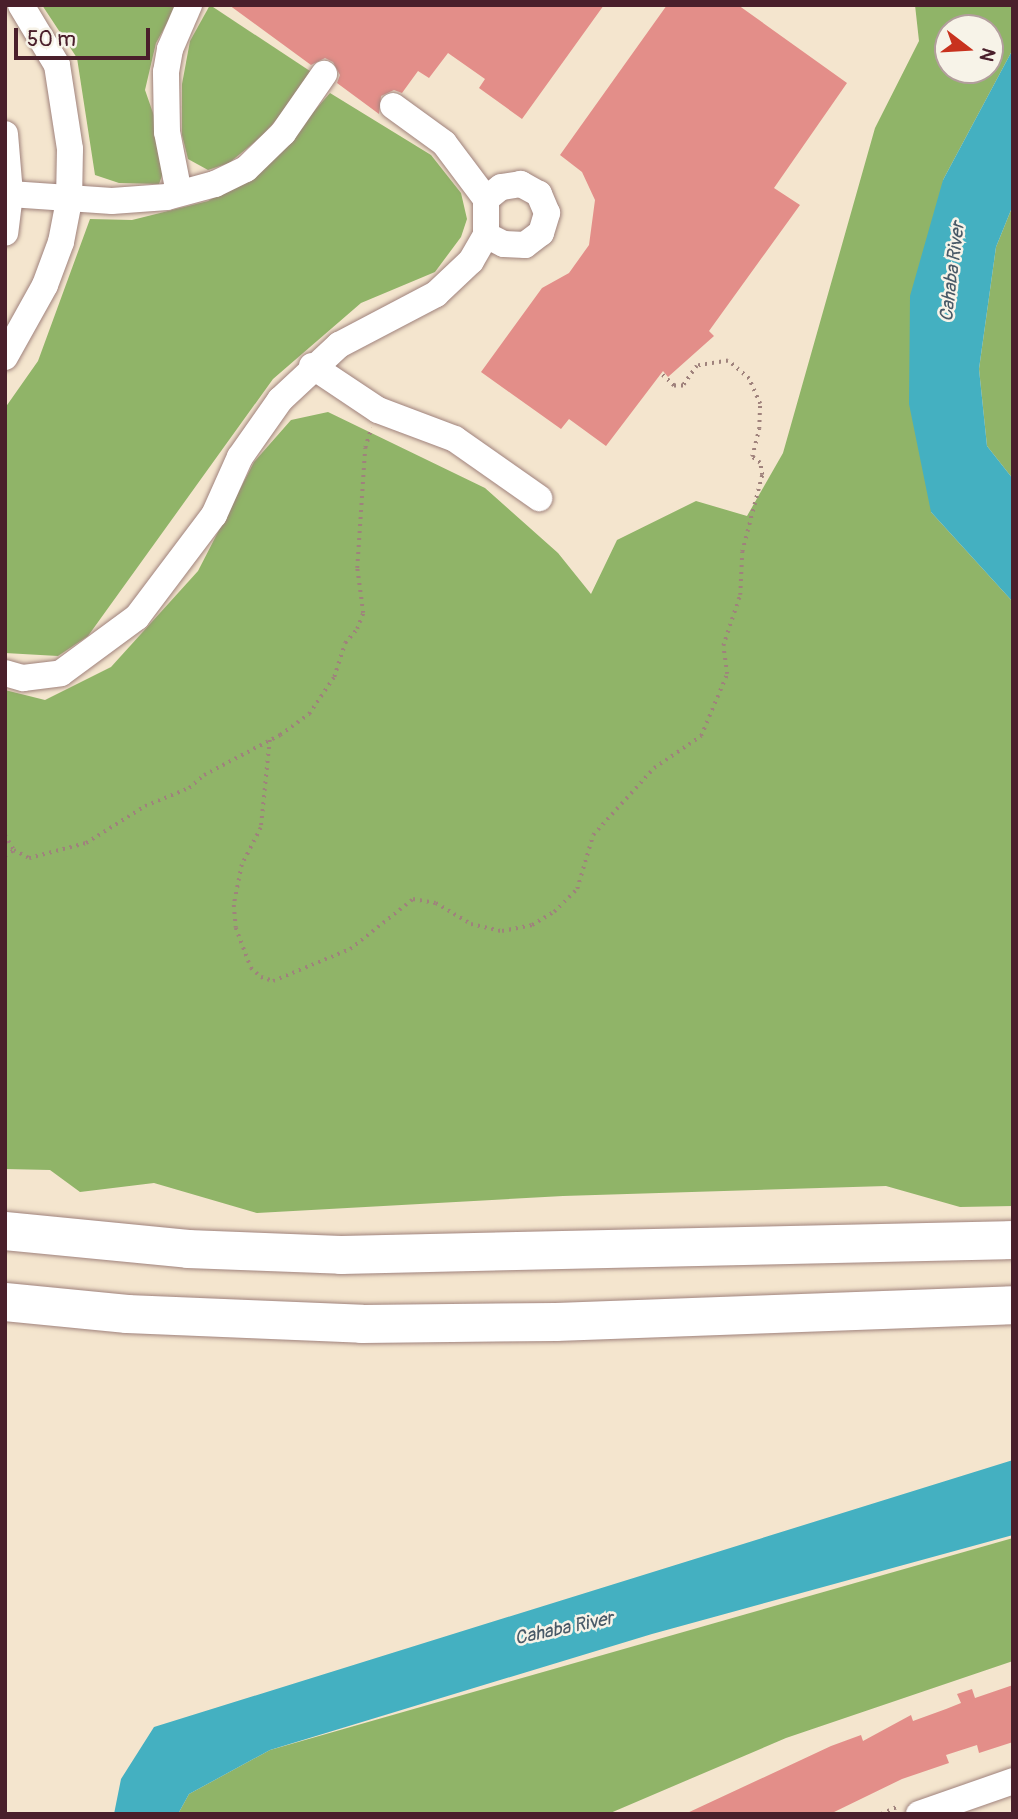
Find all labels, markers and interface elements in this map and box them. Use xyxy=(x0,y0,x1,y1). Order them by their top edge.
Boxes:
scale bar xyxy=(18,14,154,58)
north arrow xyxy=(934,14,1004,84)
text: 50 m xyxy=(27,26,76,53)
text: N xyxy=(974,45,1001,64)
water label: Cahaba River xyxy=(936,221,970,323)
water label: Cahaba River xyxy=(513,1607,615,1651)

